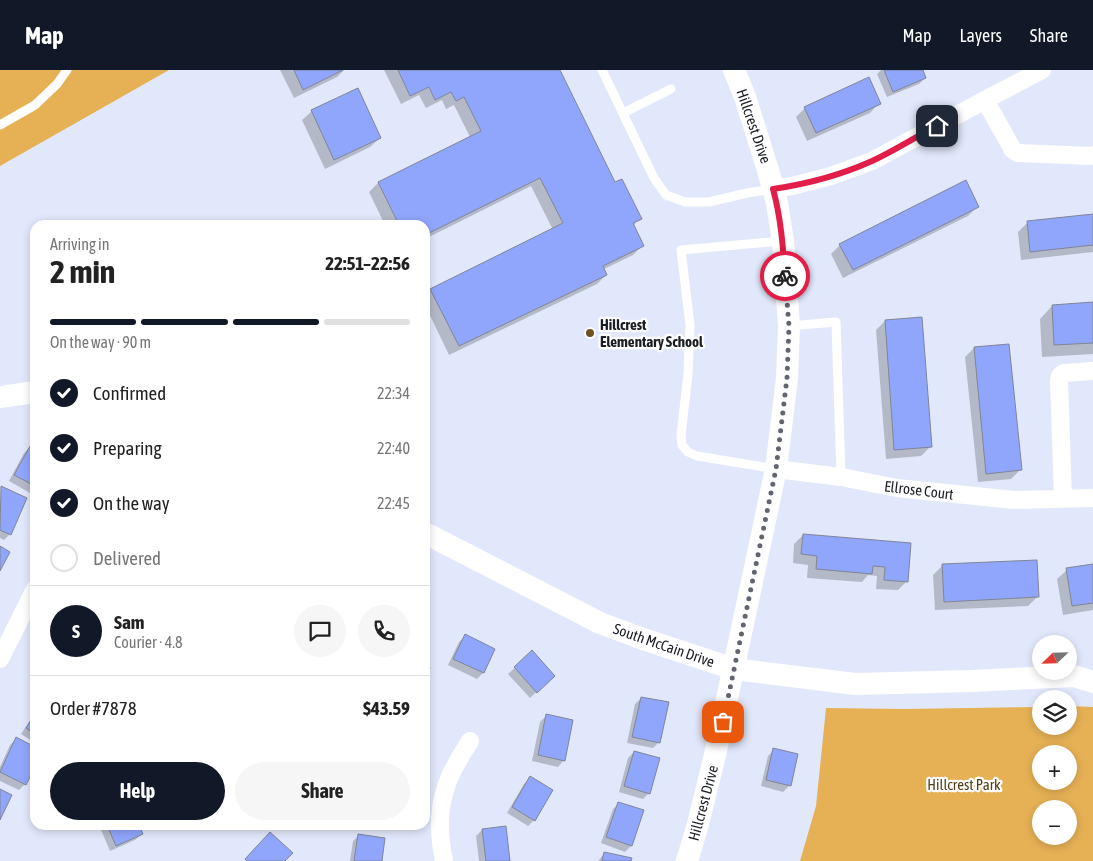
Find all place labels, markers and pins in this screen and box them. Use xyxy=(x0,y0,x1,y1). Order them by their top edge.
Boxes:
pin xyxy=(916,105,958,147)
place label: Hillcrest Elementary School xyxy=(600,316,704,350)
marker: Hillcrest Elementary School xyxy=(584,327,596,339)
pin xyxy=(702,701,744,743)

